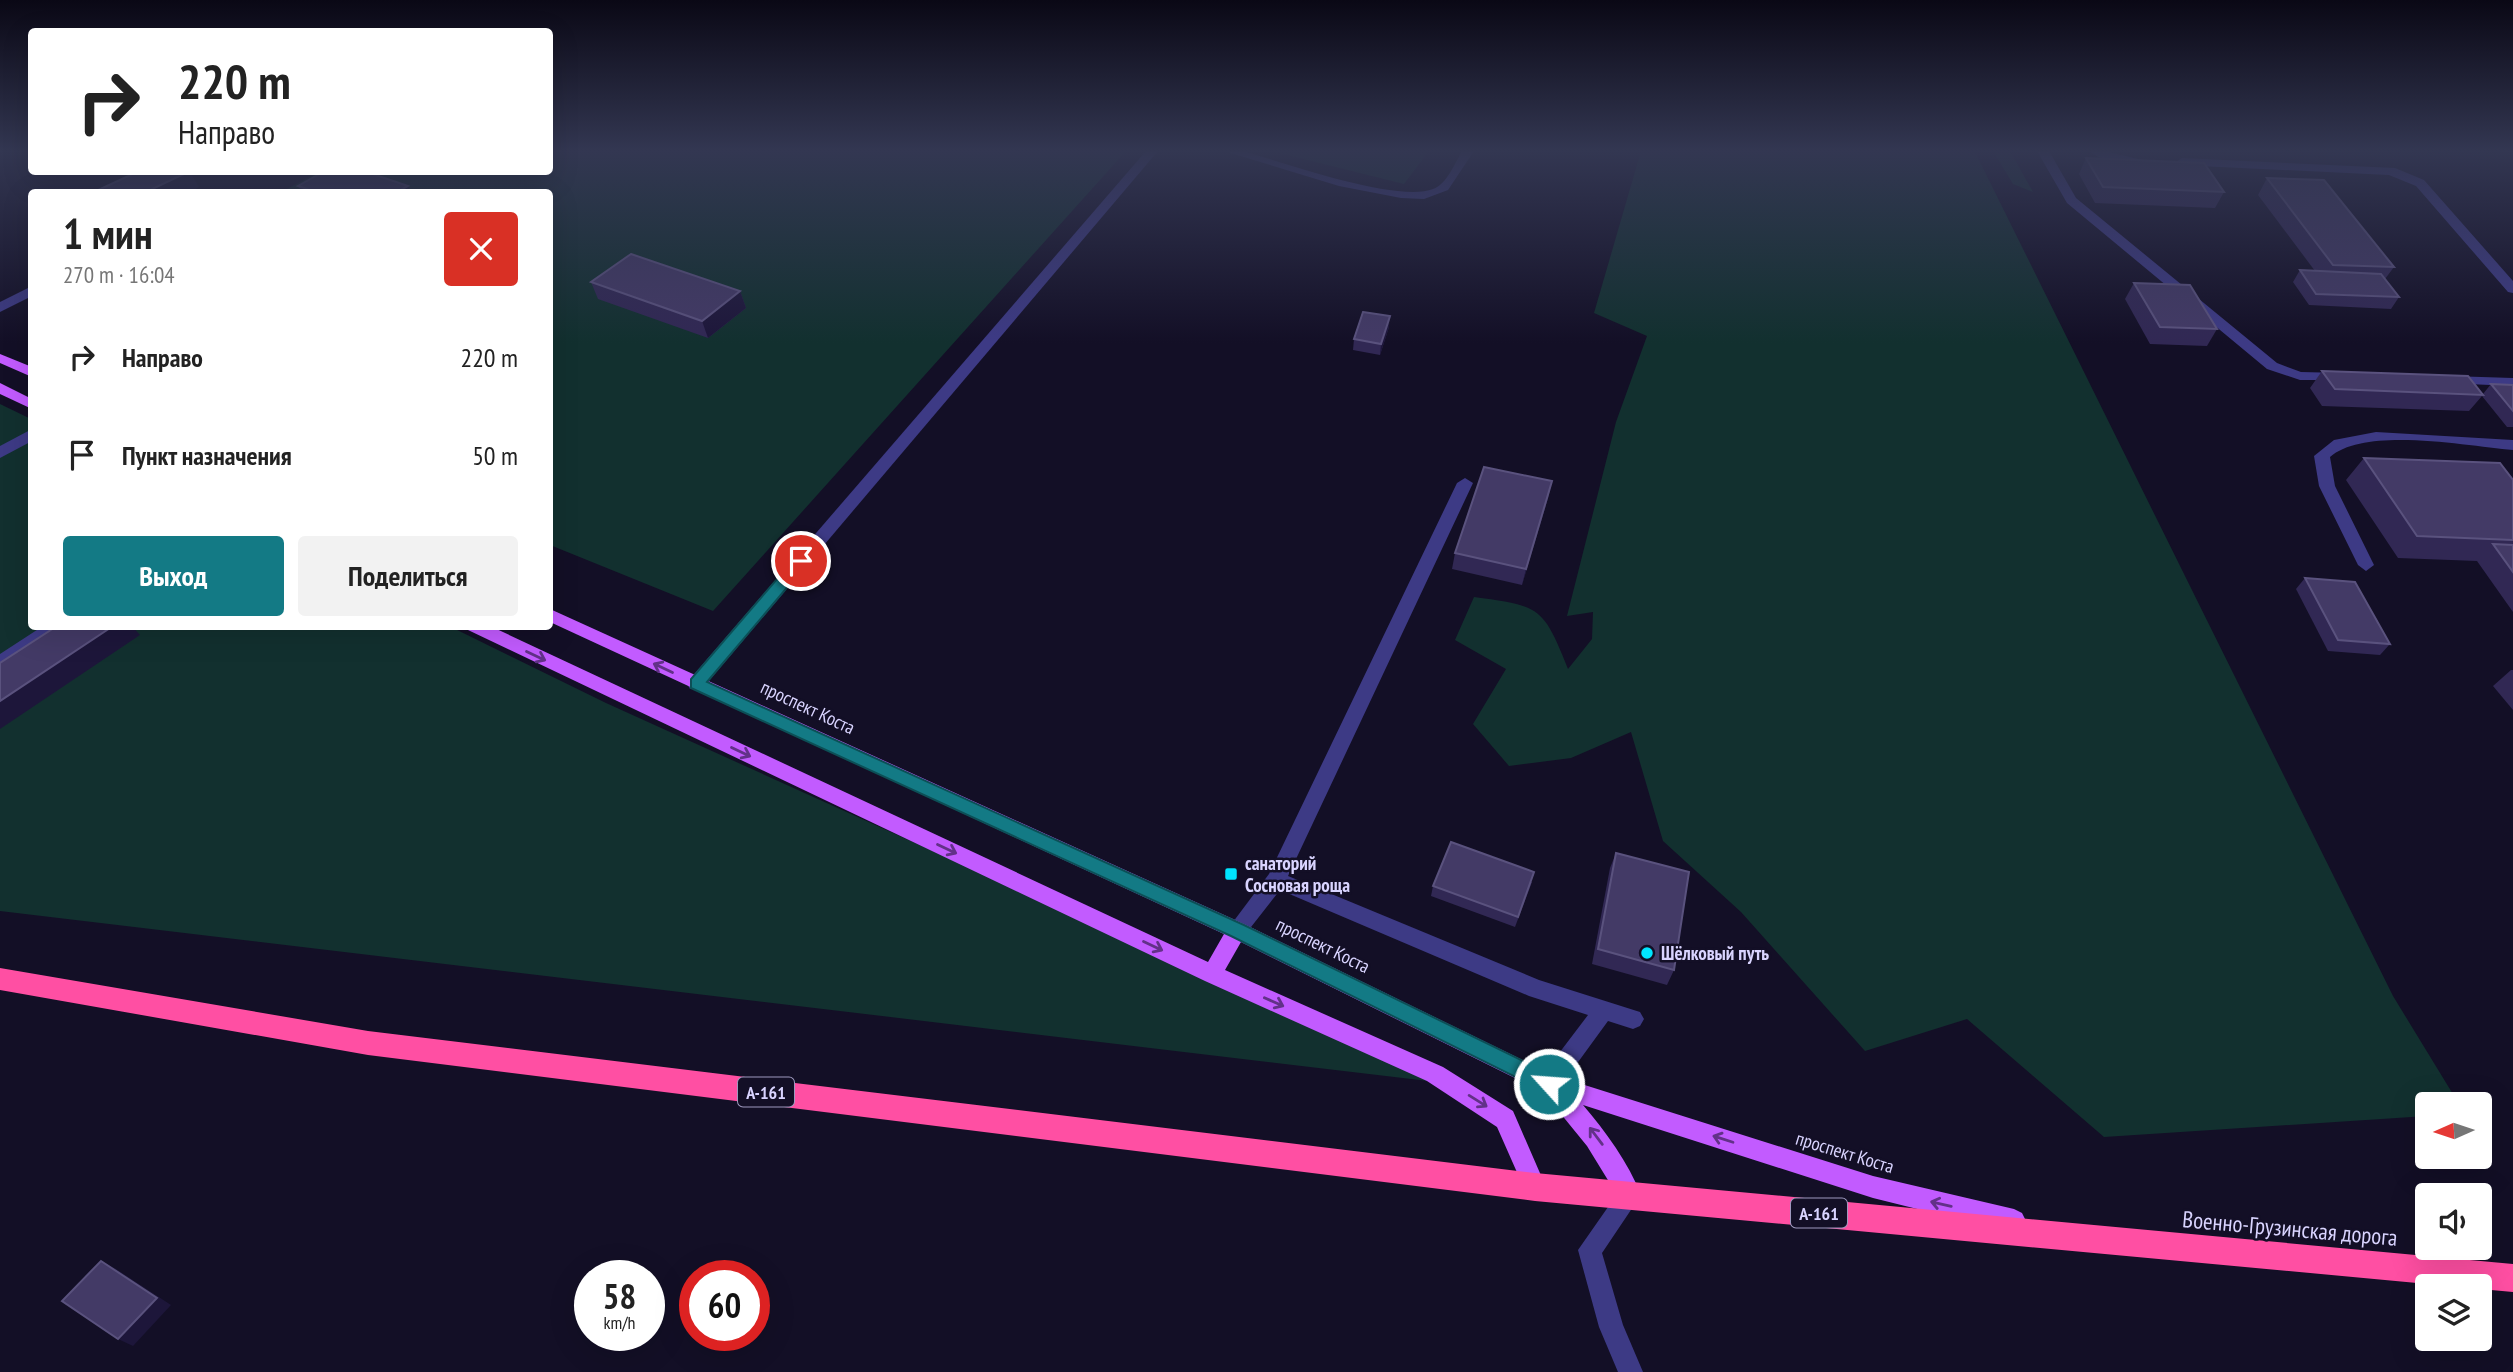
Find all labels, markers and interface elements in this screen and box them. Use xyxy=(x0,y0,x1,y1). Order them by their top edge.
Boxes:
text: 220 m xyxy=(178,49,291,113)
icon: right xyxy=(63,56,154,147)
text: Направо xyxy=(178,111,275,153)
text: 1 мин xyxy=(63,206,153,261)
button: close xyxy=(444,212,518,286)
text: 270 m · 16:04 xyxy=(63,260,175,289)
icon: right xyxy=(63,338,101,376)
text: Направо xyxy=(122,341,203,374)
text: 220 m xyxy=(460,341,518,374)
icon: arrive xyxy=(63,436,101,474)
text: Пункт назначения xyxy=(122,439,292,472)
text: 50 m xyxy=(472,439,518,472)
pin xyxy=(771,531,831,591)
button: Выход xyxy=(63,536,284,616)
button: Поделиться xyxy=(298,536,518,616)
icon: arrive xyxy=(782,542,820,580)
one-way arrow xyxy=(525,650,546,663)
one-way arrow xyxy=(652,661,674,674)
street label: проспект Коста xyxy=(757,675,859,739)
one-way arrow xyxy=(730,746,751,760)
one-way arrow xyxy=(936,843,957,856)
place label: санаторий Сосновая роща xyxy=(1245,851,1350,897)
marker: санаторий Сосновая роща xyxy=(1223,866,1239,882)
street label: проспект Коста xyxy=(1272,912,1374,978)
one-way arrow xyxy=(1142,940,1163,953)
place label: Шёлковый путь xyxy=(1661,941,1769,965)
marker: Шёлковый путь xyxy=(1639,945,1655,961)
one-way arrow xyxy=(1263,996,1285,1009)
position arrow xyxy=(1512,1047,1586,1121)
road number: А-161 xyxy=(738,1078,794,1106)
north arrow xyxy=(2415,1092,2492,1169)
map controls xyxy=(2415,1092,2492,1351)
one-way arrow xyxy=(1468,1095,1488,1109)
street label: проспект Коста xyxy=(1793,1126,1897,1178)
one-way arrow xyxy=(1588,1128,1603,1146)
one-way arrow xyxy=(1712,1132,1734,1145)
button: sound xyxy=(2415,1183,2492,1260)
one-way arrow xyxy=(1930,1197,1953,1210)
road number: А-161 xyxy=(1791,1198,1847,1228)
street label: Военно-Грузинская дорога xyxy=(2181,1204,2399,1252)
speed limit sign: 60 xyxy=(679,1260,770,1351)
text: 58 xyxy=(603,1273,636,1319)
button: layers xyxy=(2415,1274,2492,1351)
text: km/h xyxy=(604,1311,635,1334)

